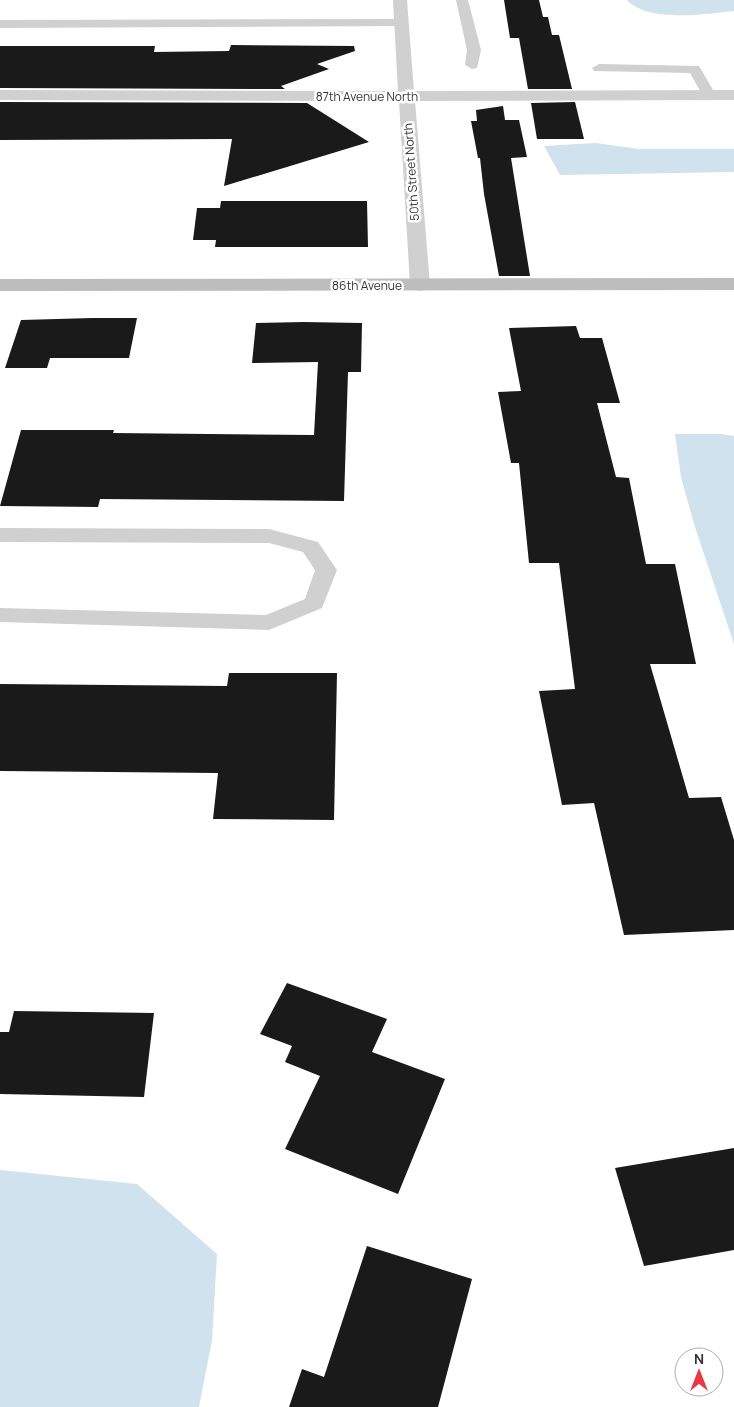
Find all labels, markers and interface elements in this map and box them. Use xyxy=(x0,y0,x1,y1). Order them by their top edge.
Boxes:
street label: 87th Avenue North xyxy=(316,88,418,105)
street label: 50th Street North xyxy=(399,123,423,221)
street label: 86th Avenue xyxy=(332,277,402,294)
north arrow xyxy=(674,1347,724,1397)
text: N xyxy=(694,1349,704,1368)

